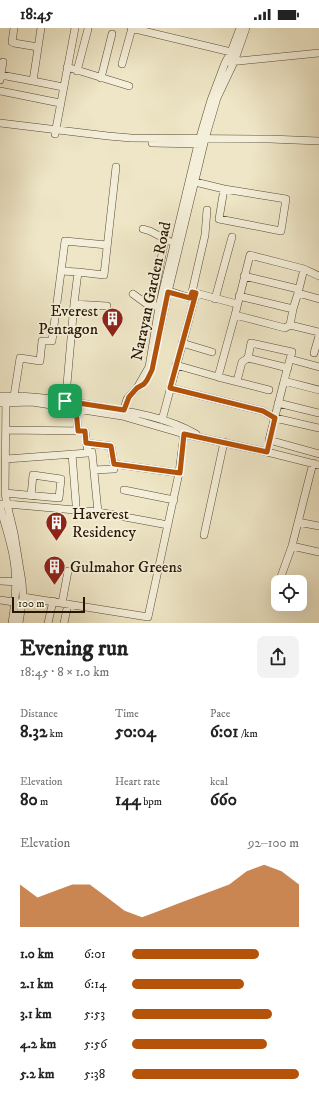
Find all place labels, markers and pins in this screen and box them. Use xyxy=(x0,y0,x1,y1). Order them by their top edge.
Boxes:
place label: Everest Pentagon xyxy=(38,301,99,339)
building icon: Everest Pentagon xyxy=(100,306,126,339)
pin xyxy=(48,384,82,418)
place label: Haverest Residency xyxy=(72,504,136,542)
building icon: Haverest Residency xyxy=(43,509,69,542)
building icon: Gulmahor Greens xyxy=(42,553,68,586)
place label: Gulmahor Greens xyxy=(70,557,182,577)

